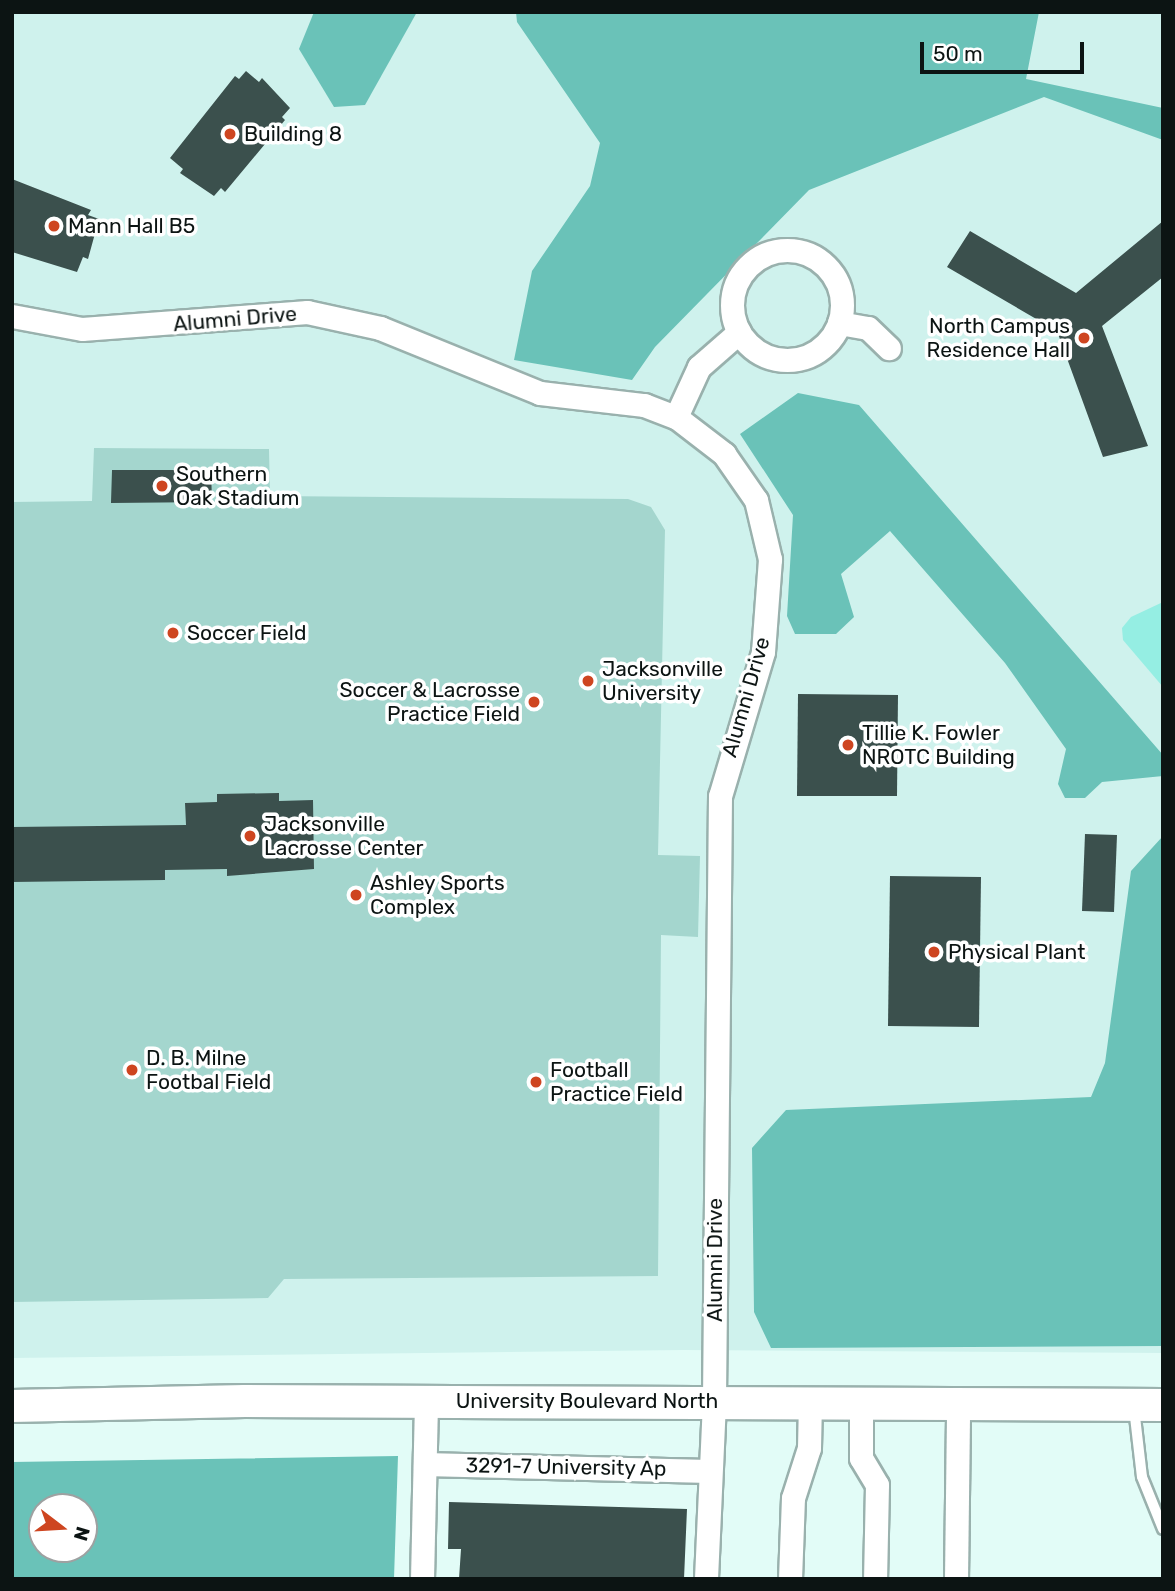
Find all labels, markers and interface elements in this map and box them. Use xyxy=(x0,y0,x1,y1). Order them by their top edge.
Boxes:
scale bar xyxy=(923,28,1088,72)
text: 50 m xyxy=(933,41,983,66)
place label: Building 8 xyxy=(244,121,342,147)
marker: Building 8 xyxy=(222,126,238,142)
place label: Mann Hall B5 xyxy=(68,213,195,239)
marker: Mann Hall B5 xyxy=(46,218,62,234)
street label: Alumni Drive xyxy=(172,301,298,337)
place label: North Campus Residence Hall xyxy=(927,313,1070,363)
marker: North Campus Residence Hall xyxy=(1076,330,1092,346)
place label: Southern Oak Stadium xyxy=(176,461,300,511)
marker: Southern Oak Stadium xyxy=(154,478,170,494)
place label: Soccer Field xyxy=(187,620,307,646)
marker: Soccer Field xyxy=(165,625,181,641)
street label: Alumni Drive xyxy=(717,634,775,760)
place label: Jacksonville University xyxy=(602,656,723,706)
marker: Jacksonville University xyxy=(580,673,596,689)
place label: Soccer & Lacrosse Practice Field xyxy=(339,677,520,727)
marker: Soccer & Lacrosse Practice Field xyxy=(526,694,542,710)
place label: Tillie K. Fowler NROTC Building xyxy=(862,720,1015,770)
marker: Tillie K. Fowler NROTC Building xyxy=(840,737,856,753)
place label: Jacksonville Lacrosse Center xyxy=(264,811,423,861)
marker: Jacksonville Lacrosse Center xyxy=(242,828,258,844)
place label: Ashley Sports Complex xyxy=(370,870,505,920)
marker: Ashley Sports Complex xyxy=(348,887,364,903)
place label: Physical Plant xyxy=(948,939,1085,965)
marker: Physical Plant xyxy=(926,944,942,960)
place label: D. B. Milne Footbal Field xyxy=(146,1045,271,1095)
place label: Football Practice Field xyxy=(550,1057,683,1107)
marker: D. B. Milne Footbal Field xyxy=(124,1062,140,1078)
marker: Football Practice Field xyxy=(528,1074,544,1090)
street label: Alumni Drive xyxy=(702,1198,728,1322)
street label: University Boulevard North xyxy=(455,1388,719,1414)
street label: 3291-7 University Ap xyxy=(465,1453,667,1481)
north arrow xyxy=(28,1493,98,1563)
text: N xyxy=(69,1524,95,1544)

